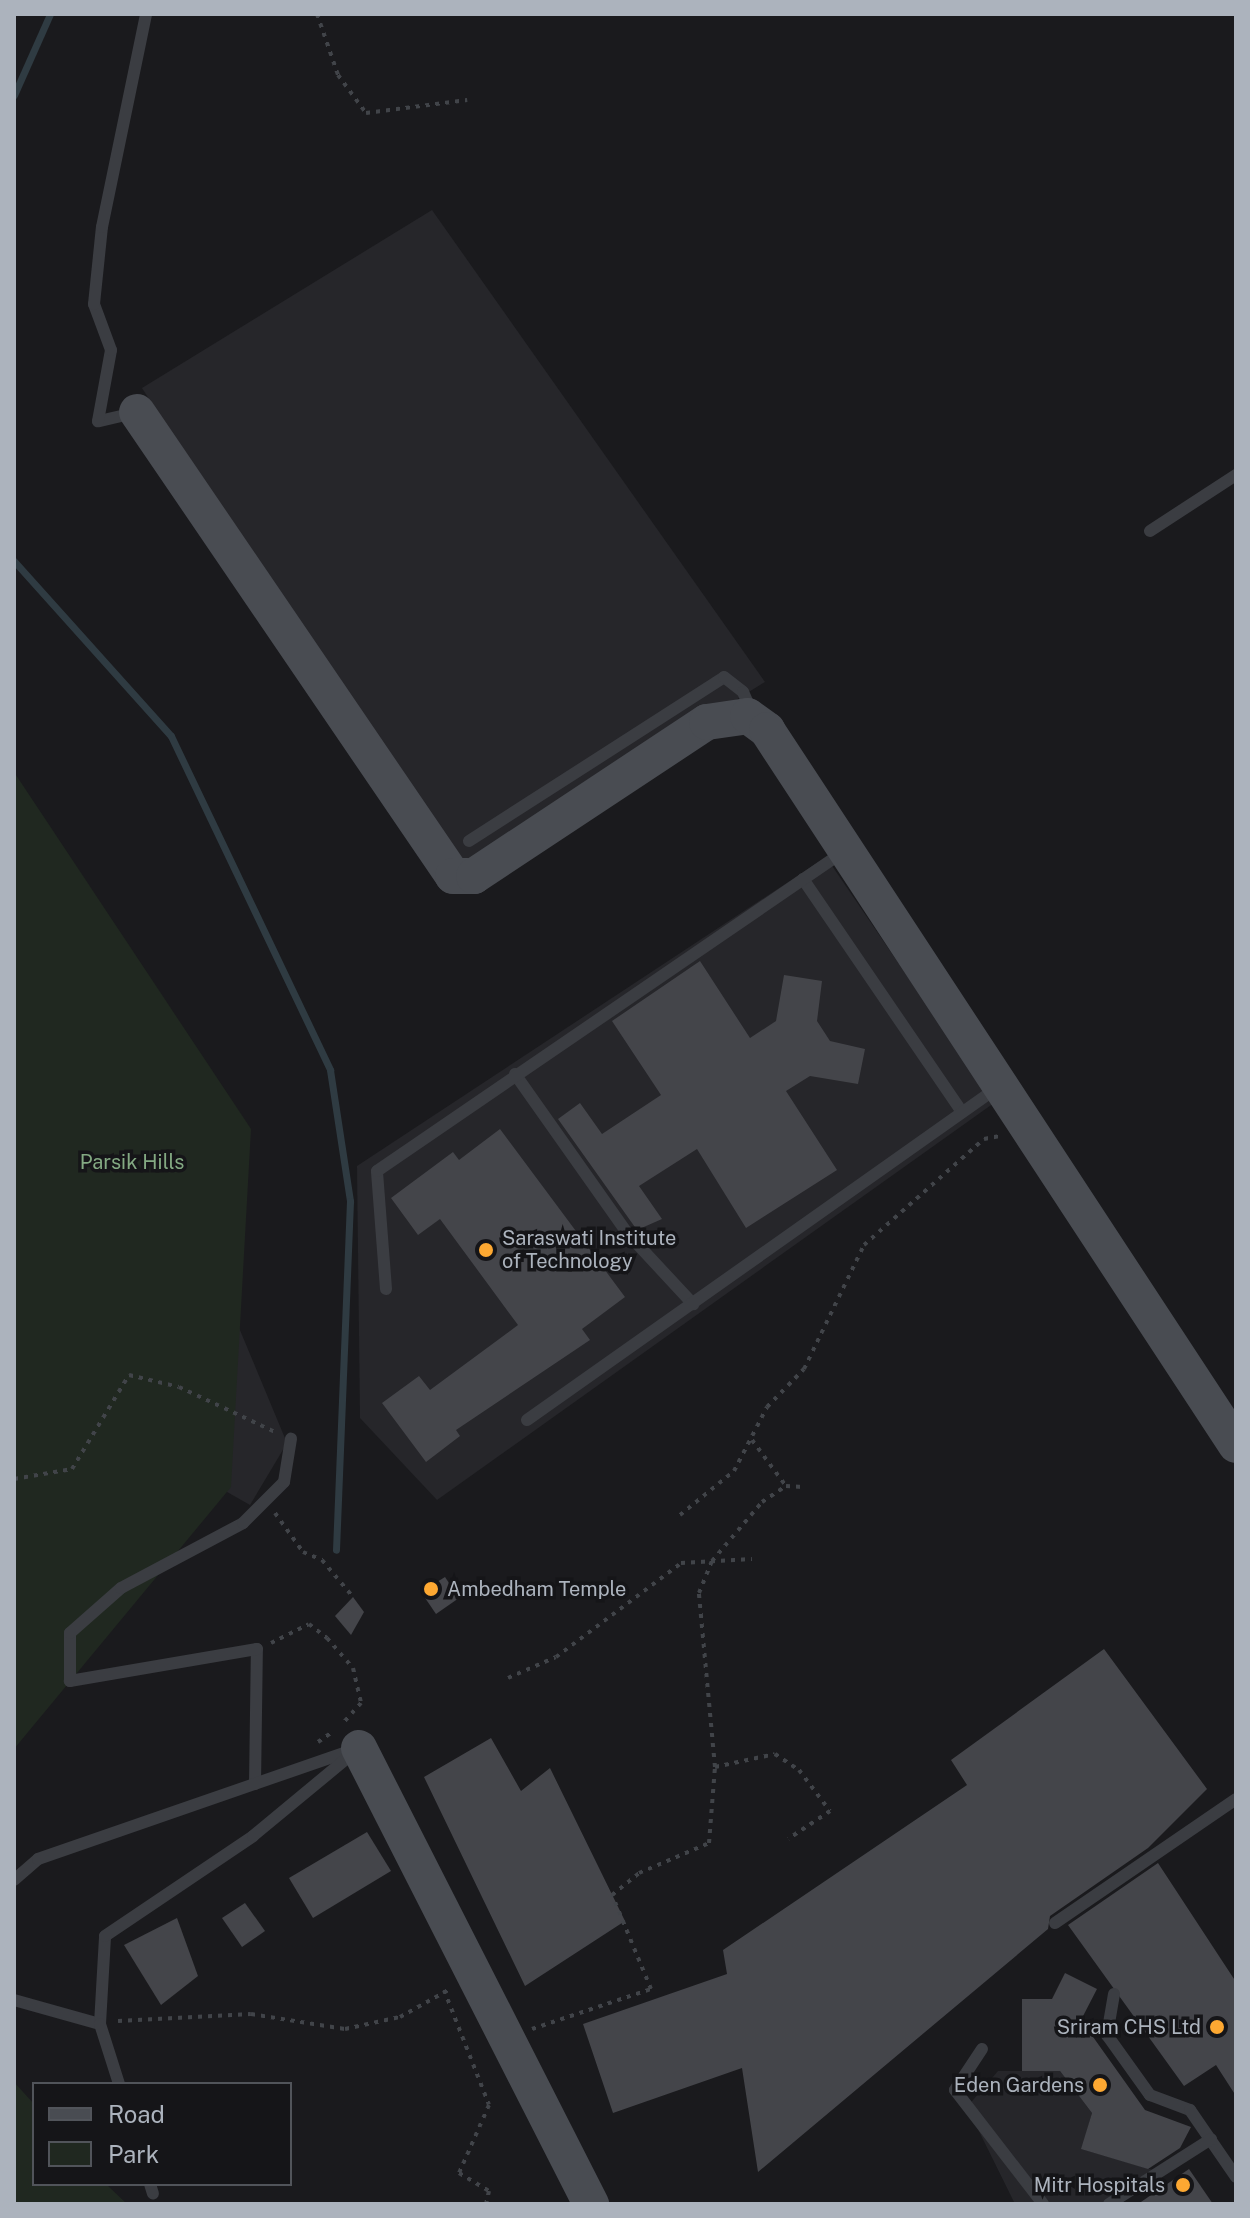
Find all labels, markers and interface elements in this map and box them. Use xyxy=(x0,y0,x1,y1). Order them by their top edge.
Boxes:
park label: Parsik Hills xyxy=(80,1150,184,1174)
place label: Saraswati Institute of Technology xyxy=(502,1226,676,1273)
marker: Saraswati Institute of Technology xyxy=(477,1241,495,1259)
place label: Ambedham Temple xyxy=(447,1577,626,1601)
marker: Ambedham Temple xyxy=(422,1580,440,1598)
place label: Sriram CHS Ltd xyxy=(1057,2015,1201,2039)
marker: Sriram CHS Ltd xyxy=(1208,2018,1226,2036)
place label: Eden Gardens xyxy=(954,2073,1084,2097)
marker: Eden Gardens xyxy=(1091,2076,1109,2094)
legend xyxy=(32,2082,292,2186)
text: Road xyxy=(108,2100,165,2128)
text: Park xyxy=(108,2140,159,2168)
place label: Mitr Hospitals xyxy=(1034,2173,1165,2197)
marker: Mitr Hospitals xyxy=(1172,2174,1194,2196)

